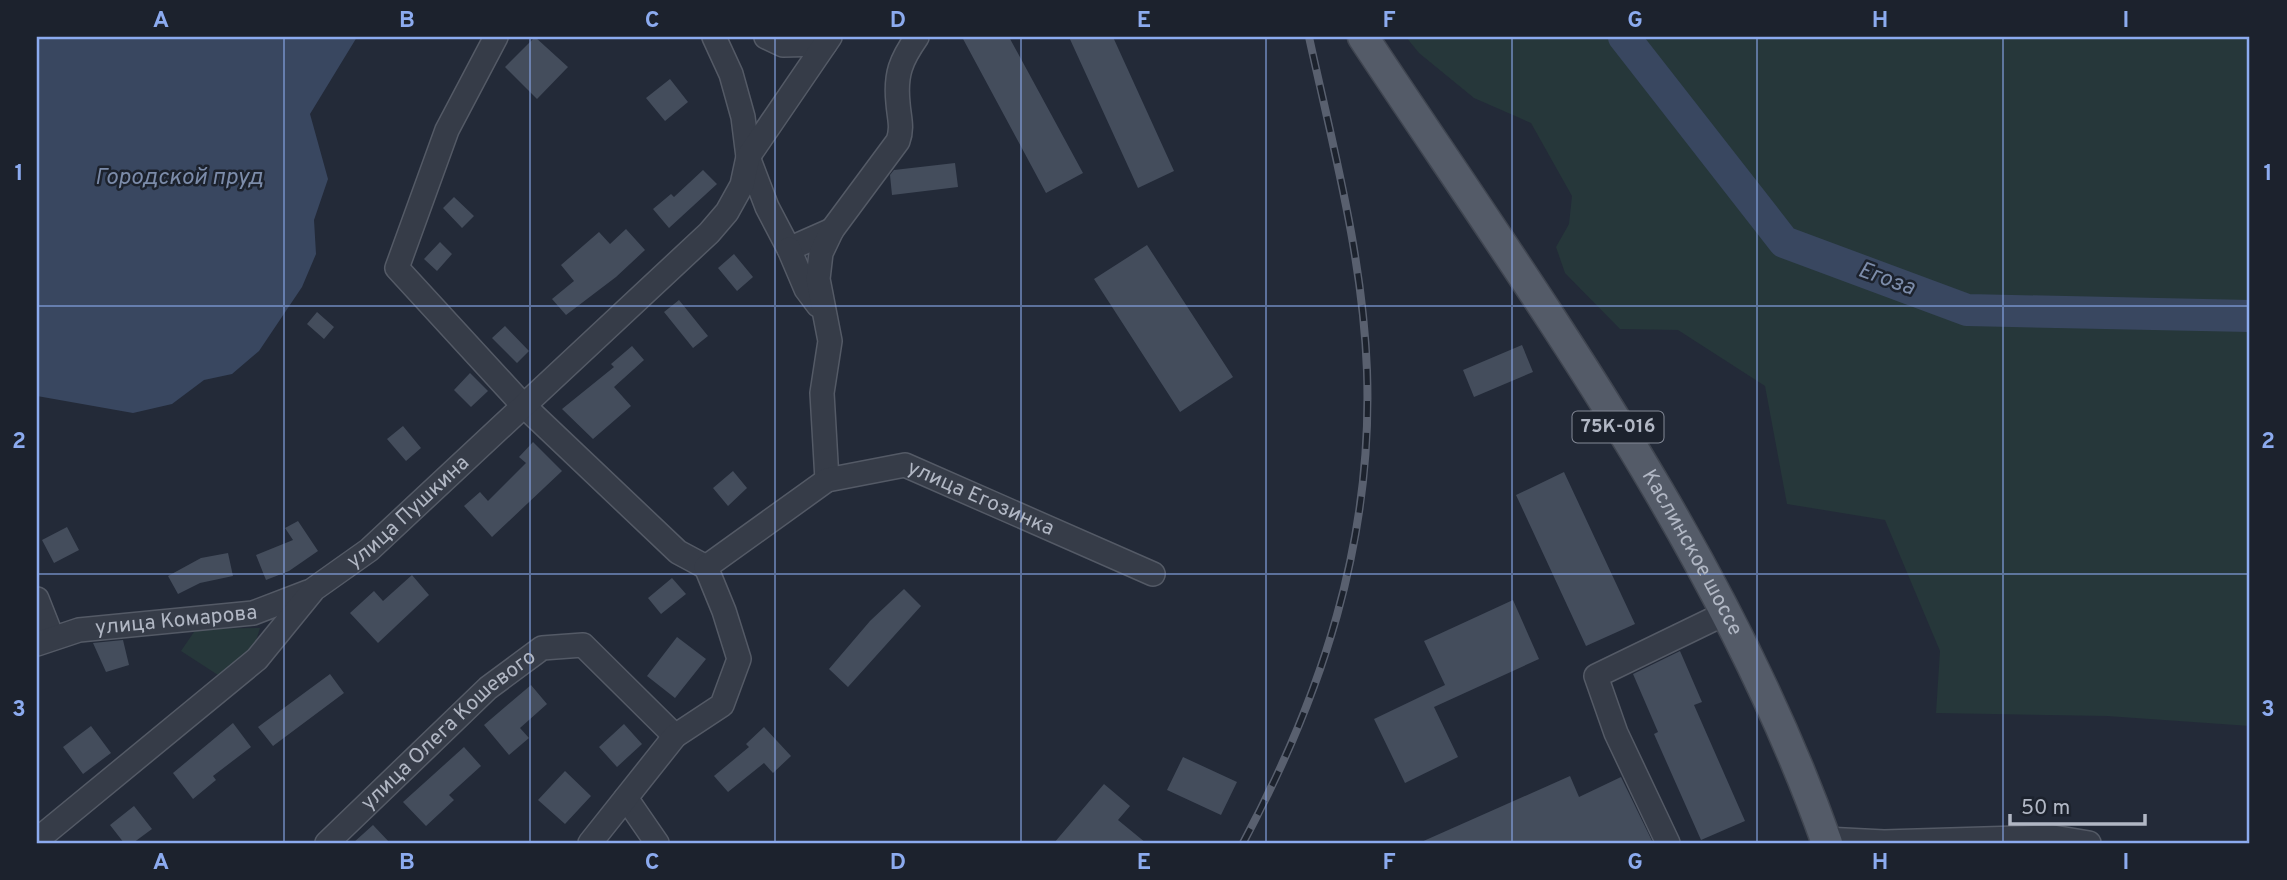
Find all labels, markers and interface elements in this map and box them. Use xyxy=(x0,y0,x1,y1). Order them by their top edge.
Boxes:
text: A xyxy=(153,7,169,36)
text: B xyxy=(399,7,415,36)
text: C xyxy=(645,7,659,36)
text: D xyxy=(890,7,906,36)
text: E xyxy=(1137,7,1151,36)
text: F xyxy=(1382,7,1396,36)
text: G xyxy=(1627,7,1643,36)
text: H xyxy=(1872,7,1888,36)
text: I xyxy=(2123,7,2129,36)
text: 1 xyxy=(14,160,24,189)
text: 1 xyxy=(2263,160,2273,189)
water label: Городской пруд xyxy=(95,164,263,193)
water label: Егоза xyxy=(1854,256,1918,304)
road number: 75К-016 xyxy=(1572,412,1664,442)
text: 2 xyxy=(12,428,26,457)
text: 2 xyxy=(2261,428,2275,457)
street label: улица Пушкина xyxy=(342,450,475,575)
street label: улица Егозинка xyxy=(903,454,1058,542)
street label: Каслинское шоссе xyxy=(1635,465,1749,640)
street label: улица Комарова xyxy=(94,599,259,642)
street label: улица Олега Кошевого xyxy=(355,644,541,817)
text: 3 xyxy=(12,696,26,725)
text: 3 xyxy=(2261,696,2275,725)
scale bar xyxy=(2010,782,2145,826)
text: 50 m xyxy=(2021,795,2070,822)
text: A xyxy=(153,849,169,878)
text: B xyxy=(399,849,415,878)
text: C xyxy=(645,849,659,878)
text: D xyxy=(890,849,906,878)
text: E xyxy=(1137,849,1151,878)
text: F xyxy=(1382,849,1396,878)
text: G xyxy=(1627,849,1643,878)
text: H xyxy=(1872,849,1888,878)
text: I xyxy=(2123,849,2129,878)

